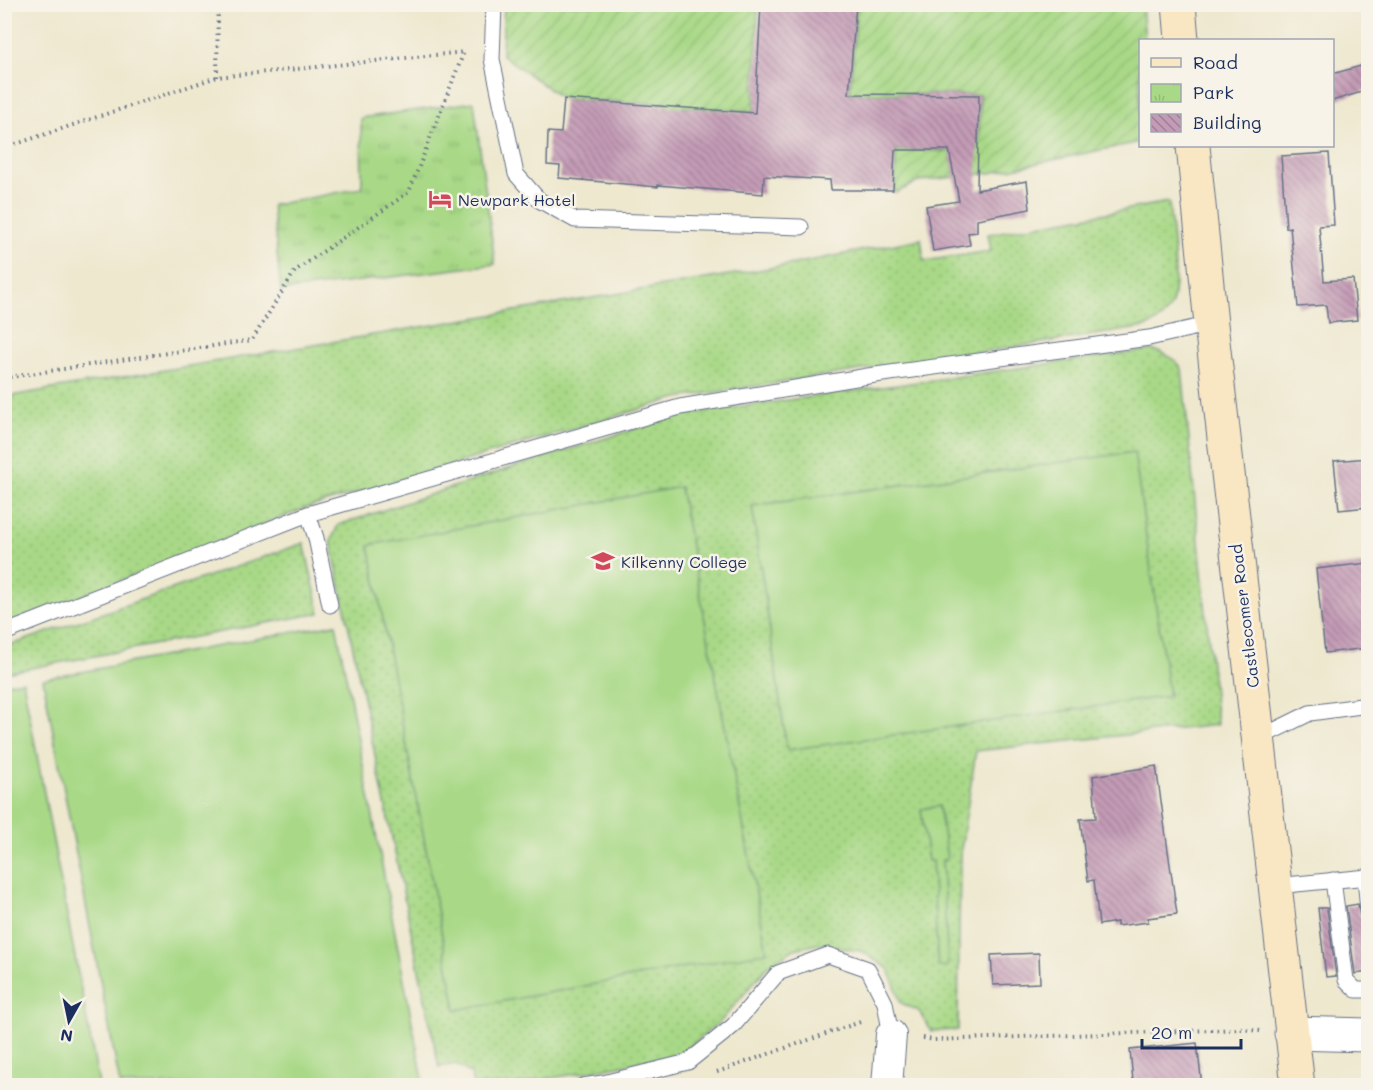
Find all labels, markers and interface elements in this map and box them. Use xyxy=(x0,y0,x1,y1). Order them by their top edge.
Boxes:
legend xyxy=(1139,39,1334,147)
text: Road xyxy=(1193,50,1238,74)
text: Park xyxy=(1193,80,1234,104)
text: Building xyxy=(1193,110,1261,134)
hotel icon: Newpark Hotel xyxy=(427,186,453,212)
place label: Newpark Hotel xyxy=(458,189,575,210)
street label: Castlecomer Road xyxy=(1225,543,1263,689)
school or university icon: Kilkenny College xyxy=(590,548,616,574)
place label: Kilkenny College xyxy=(621,551,747,572)
north arrow xyxy=(39,991,99,1051)
scale bar xyxy=(1142,1012,1241,1050)
text: 20 m xyxy=(1151,1020,1192,1044)
text: N xyxy=(59,1025,74,1048)

